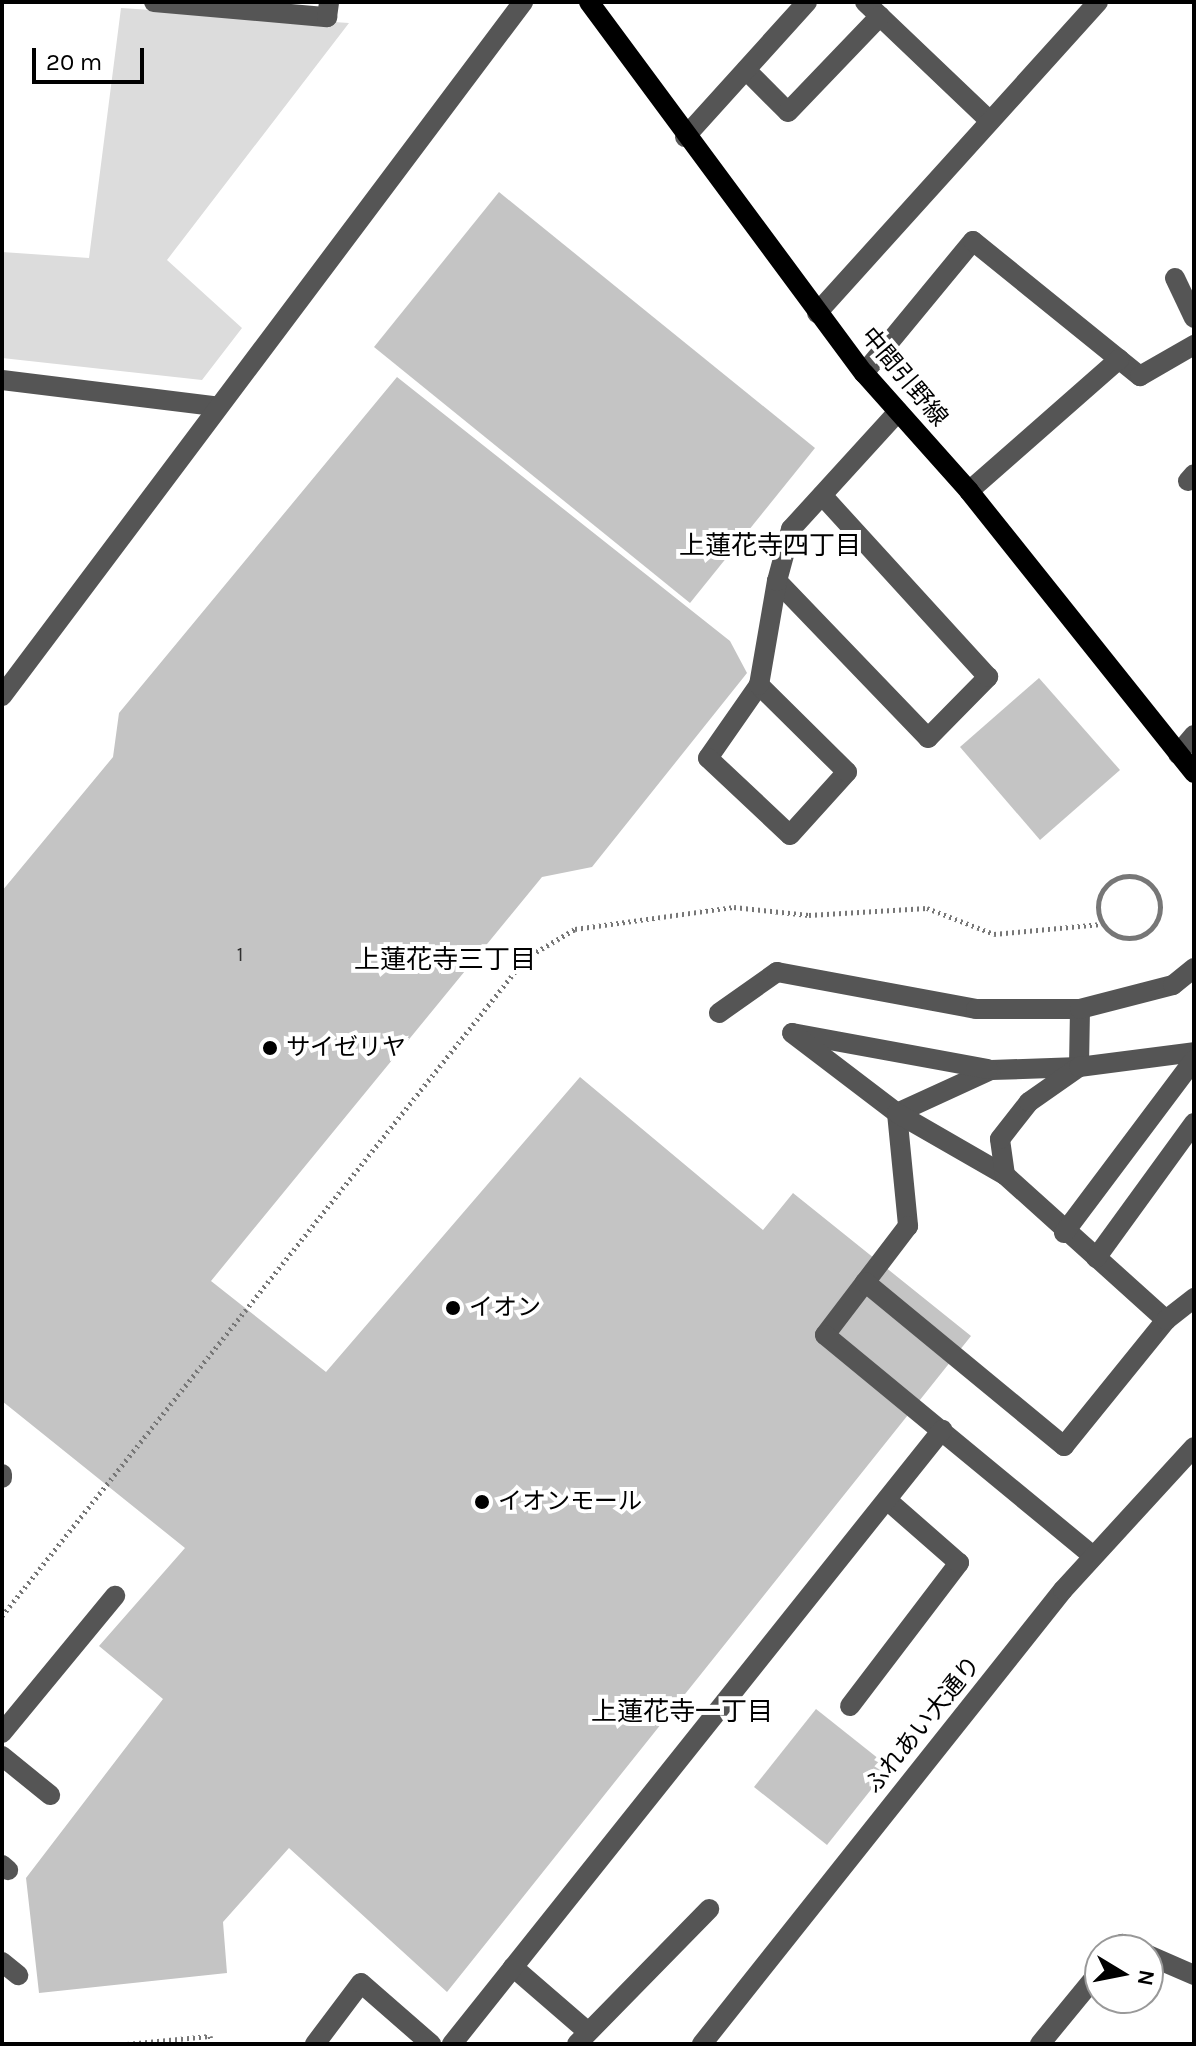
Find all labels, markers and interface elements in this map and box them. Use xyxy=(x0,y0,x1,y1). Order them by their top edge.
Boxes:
scale bar xyxy=(36,32,148,82)
text: 20 m xyxy=(46,48,102,76)
street label: 中間引野線 xyxy=(854,322,954,432)
district label: 上蓮花寺四丁目 xyxy=(679,530,861,562)
house number: 1 xyxy=(237,942,243,966)
district label: 上蓮花寺三丁目 xyxy=(354,944,536,976)
place label: サイゼリヤ xyxy=(286,1034,406,1062)
marker: サイゼリヤ xyxy=(261,1039,279,1057)
place label: イオン xyxy=(469,1294,541,1322)
marker: イオン xyxy=(444,1299,462,1317)
place label: イオンモール xyxy=(498,1488,642,1516)
marker: イオンモール xyxy=(473,1493,491,1511)
street label: ふれあい大通り xyxy=(859,1651,987,1799)
district label: 上蓮花寺一丁目 xyxy=(591,1696,773,1728)
north arrow xyxy=(1084,1934,1164,2014)
text: N xyxy=(1131,1968,1160,1988)

